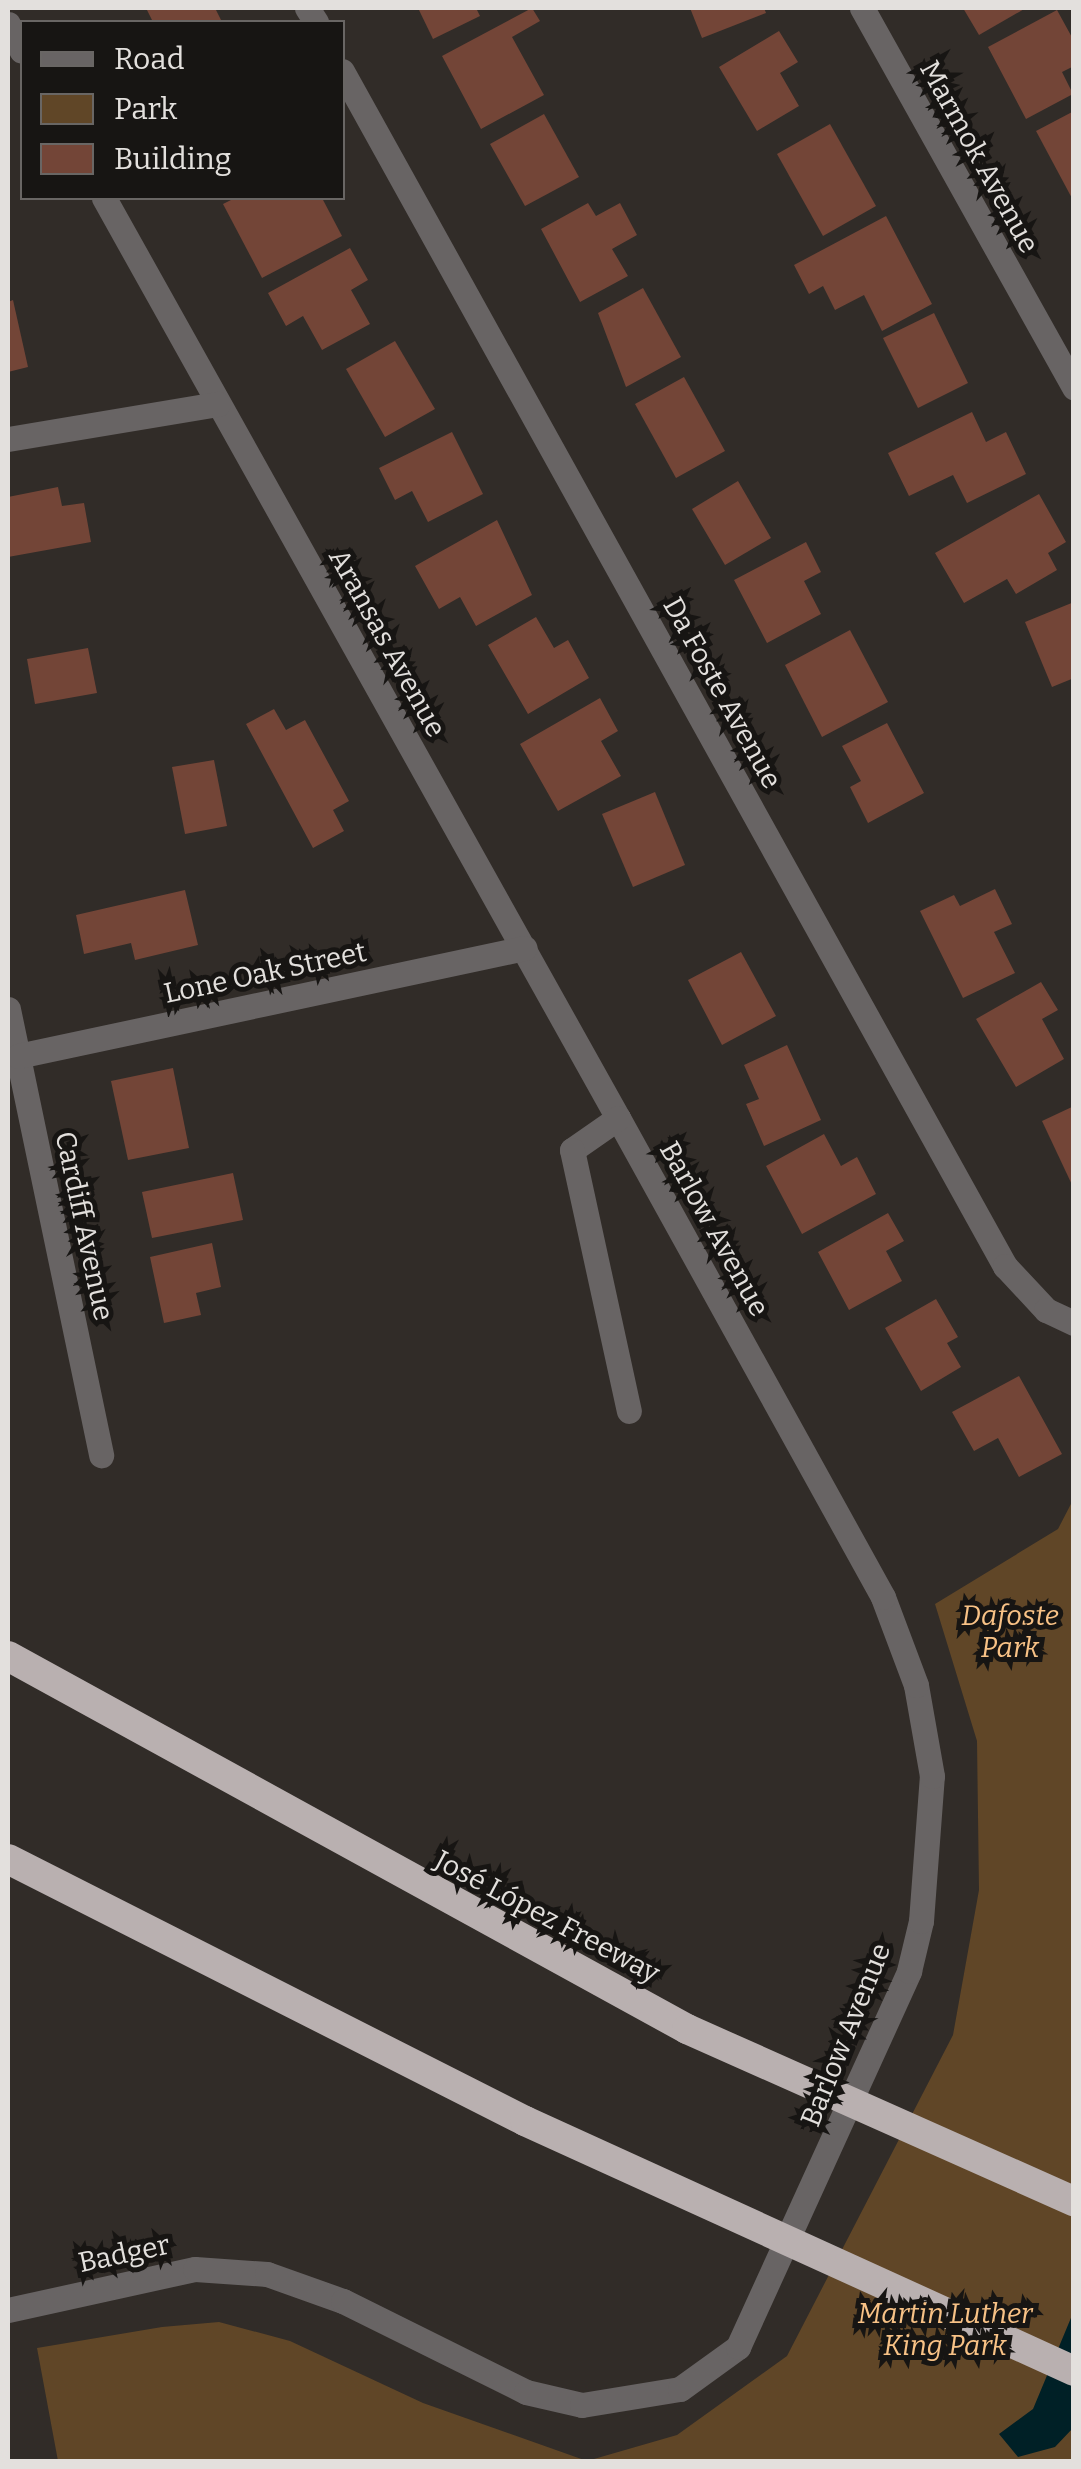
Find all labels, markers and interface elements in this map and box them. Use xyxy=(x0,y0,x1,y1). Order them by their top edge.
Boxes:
legend xyxy=(20,20,345,200)
text: Road xyxy=(114,41,185,77)
street label: Marmok Avenue xyxy=(912,55,1046,259)
text: Park xyxy=(114,91,177,127)
text: Building xyxy=(114,141,232,177)
street label: Aransas Avenue xyxy=(321,543,453,743)
street label: Da Foste Avenue xyxy=(656,592,788,794)
street label: Lone Oak Street xyxy=(161,935,369,1011)
street label: Cardiff Avenue xyxy=(48,1128,120,1324)
street label: Barlow Avenue xyxy=(652,1136,776,1322)
park label: Dafoste Park xyxy=(961,1599,1059,1665)
street label: José López Freeway xyxy=(429,1844,665,1990)
street label: Barlow Avenue xyxy=(794,1938,898,2132)
street label: Badger xyxy=(75,2228,173,2280)
park label: Martin Luther King Park xyxy=(858,2297,1032,2363)

